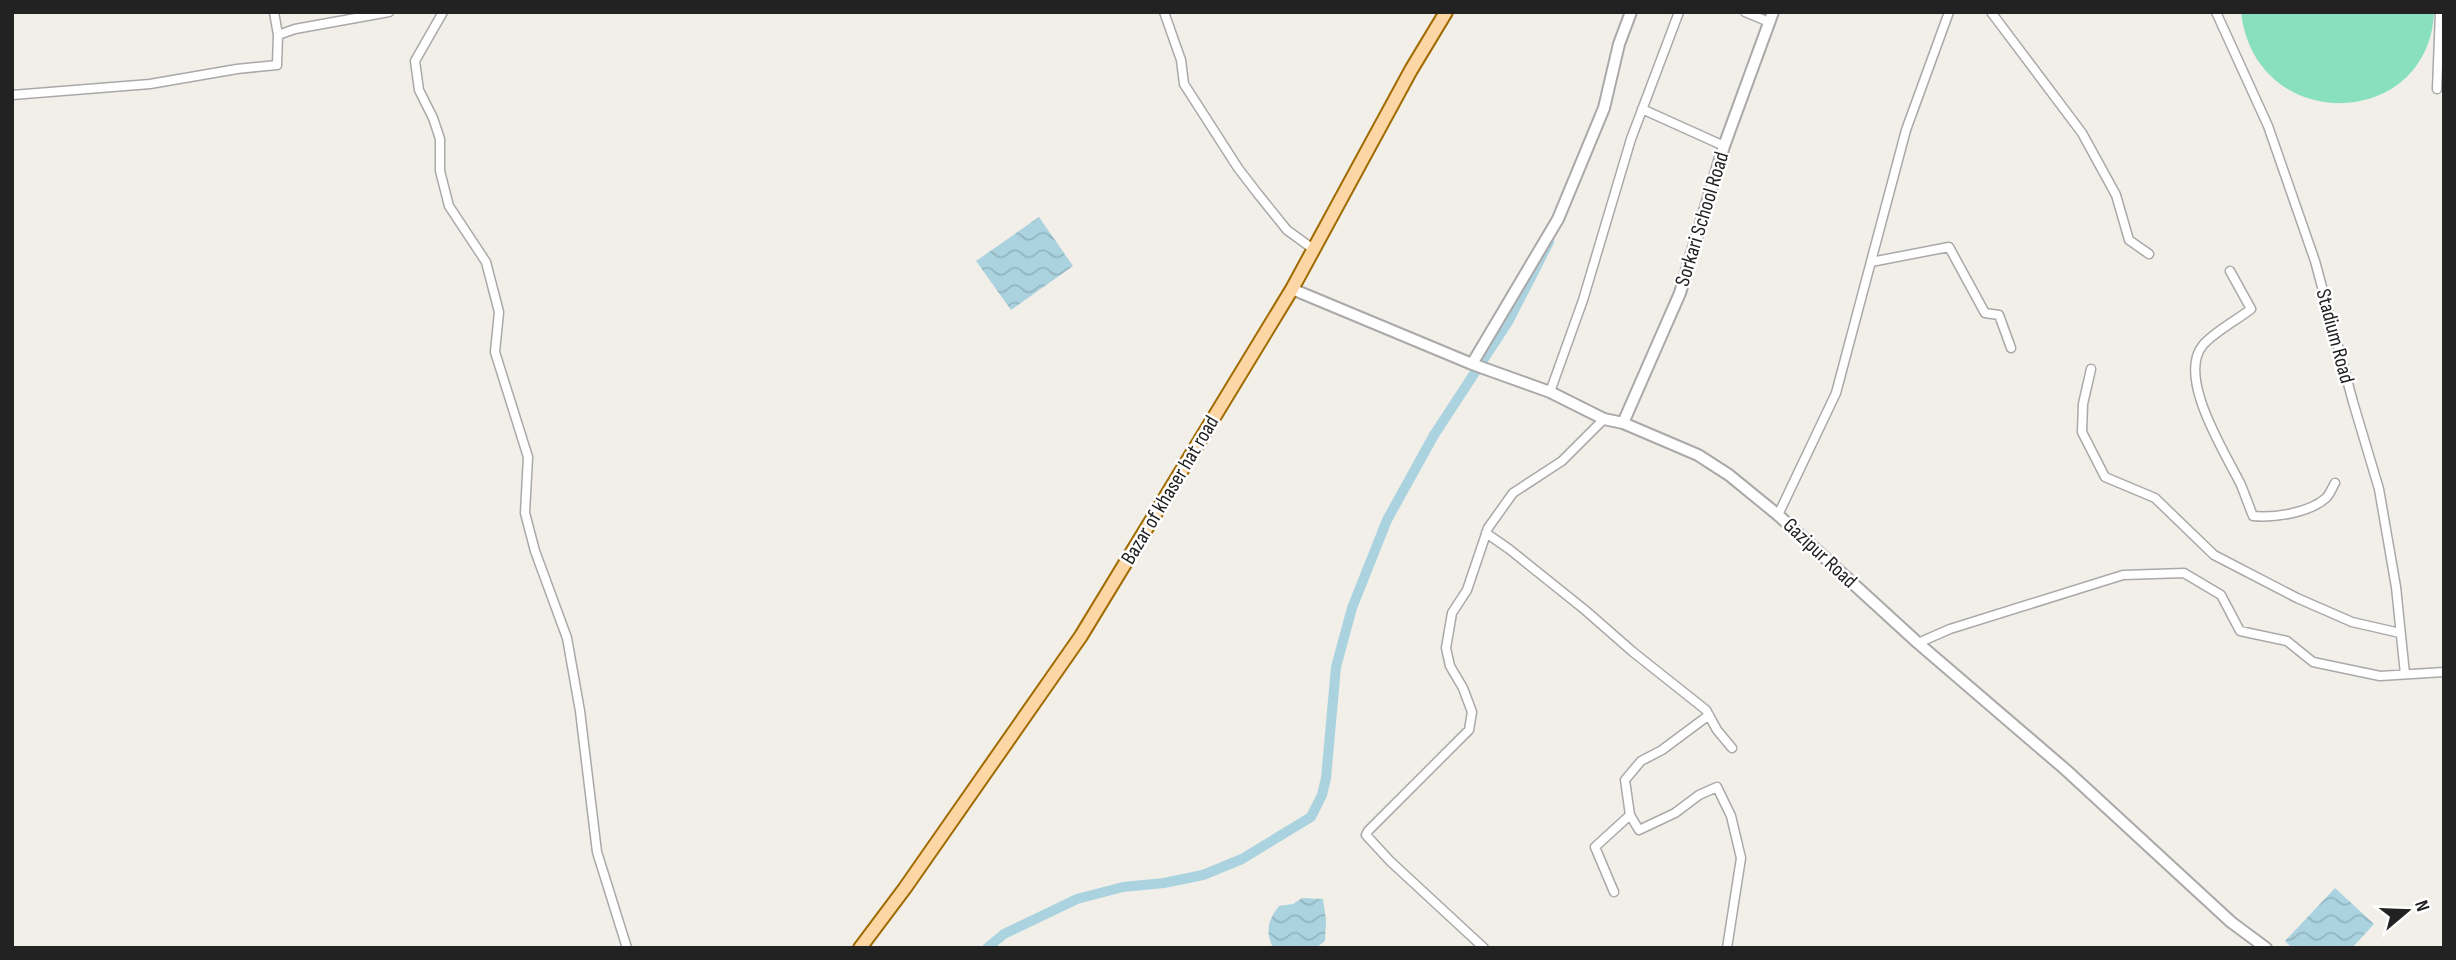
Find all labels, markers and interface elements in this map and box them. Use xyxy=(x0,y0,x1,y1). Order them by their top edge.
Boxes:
street label: Sorkari School Road xyxy=(1670,149,1734,289)
street label: Stadium Road xyxy=(2310,286,2360,386)
street label: Bazar of khaser hat road xyxy=(1116,411,1224,569)
street label: Gazipur Road xyxy=(1778,513,1862,593)
north arrow xyxy=(2372,876,2442,946)
text: N xyxy=(2409,897,2434,914)

